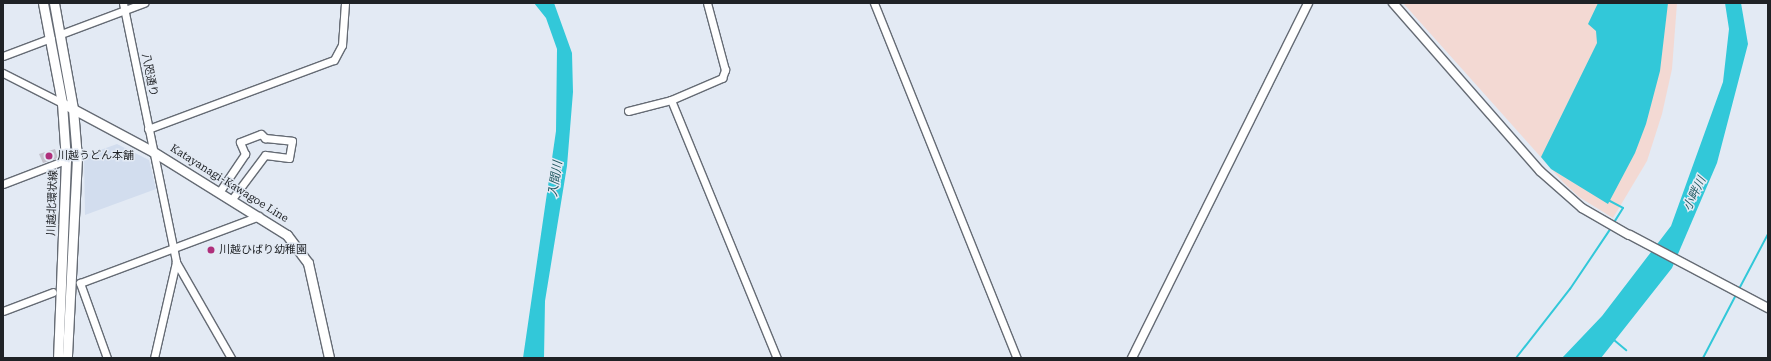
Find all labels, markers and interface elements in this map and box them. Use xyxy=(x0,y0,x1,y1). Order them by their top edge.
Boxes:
street label: 八咫通り xyxy=(138,52,160,98)
street label: Katayanagi-Kawagoe Line xyxy=(167,142,291,226)
place label: 川越うどん本舗 xyxy=(57,149,134,163)
marker: 川越うどん本舗 xyxy=(44,151,54,161)
water label: 入間川 xyxy=(546,160,566,198)
street label: 川越北環状線 xyxy=(45,170,61,236)
water label: 小畔川 xyxy=(1681,175,1709,213)
place label: 川越ひばり幼稚園 xyxy=(219,243,307,257)
marker: 川越ひばり幼稚園 xyxy=(206,245,216,255)

